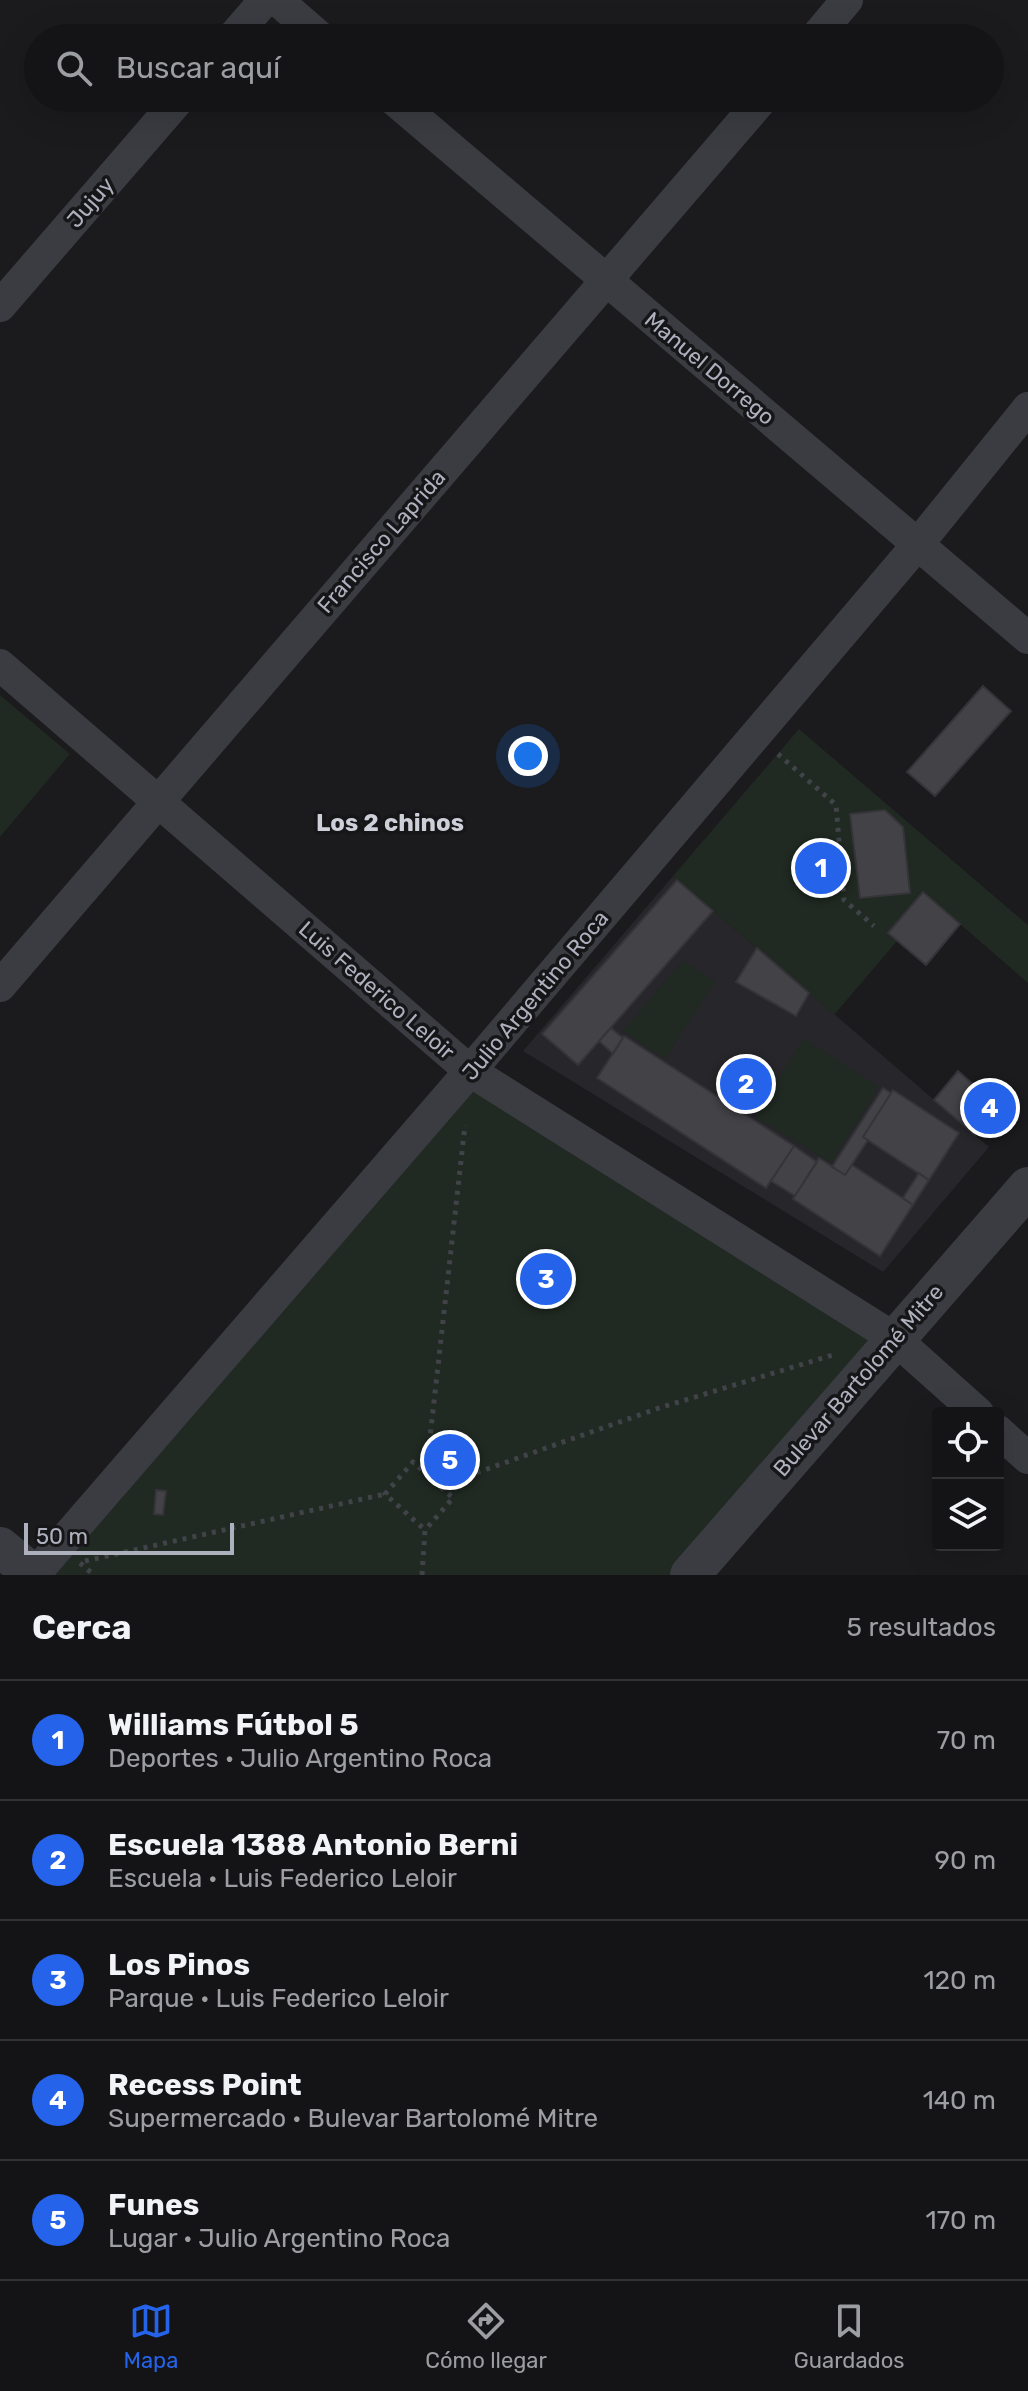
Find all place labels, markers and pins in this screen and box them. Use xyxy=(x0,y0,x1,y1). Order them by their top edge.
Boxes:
pin: 1 xyxy=(795,838,847,898)
pin: 2 xyxy=(720,1054,772,1114)
pin: 4 xyxy=(964,1078,1016,1138)
pin: 3 xyxy=(520,1249,572,1309)
pin: 5 xyxy=(424,1430,476,1490)

